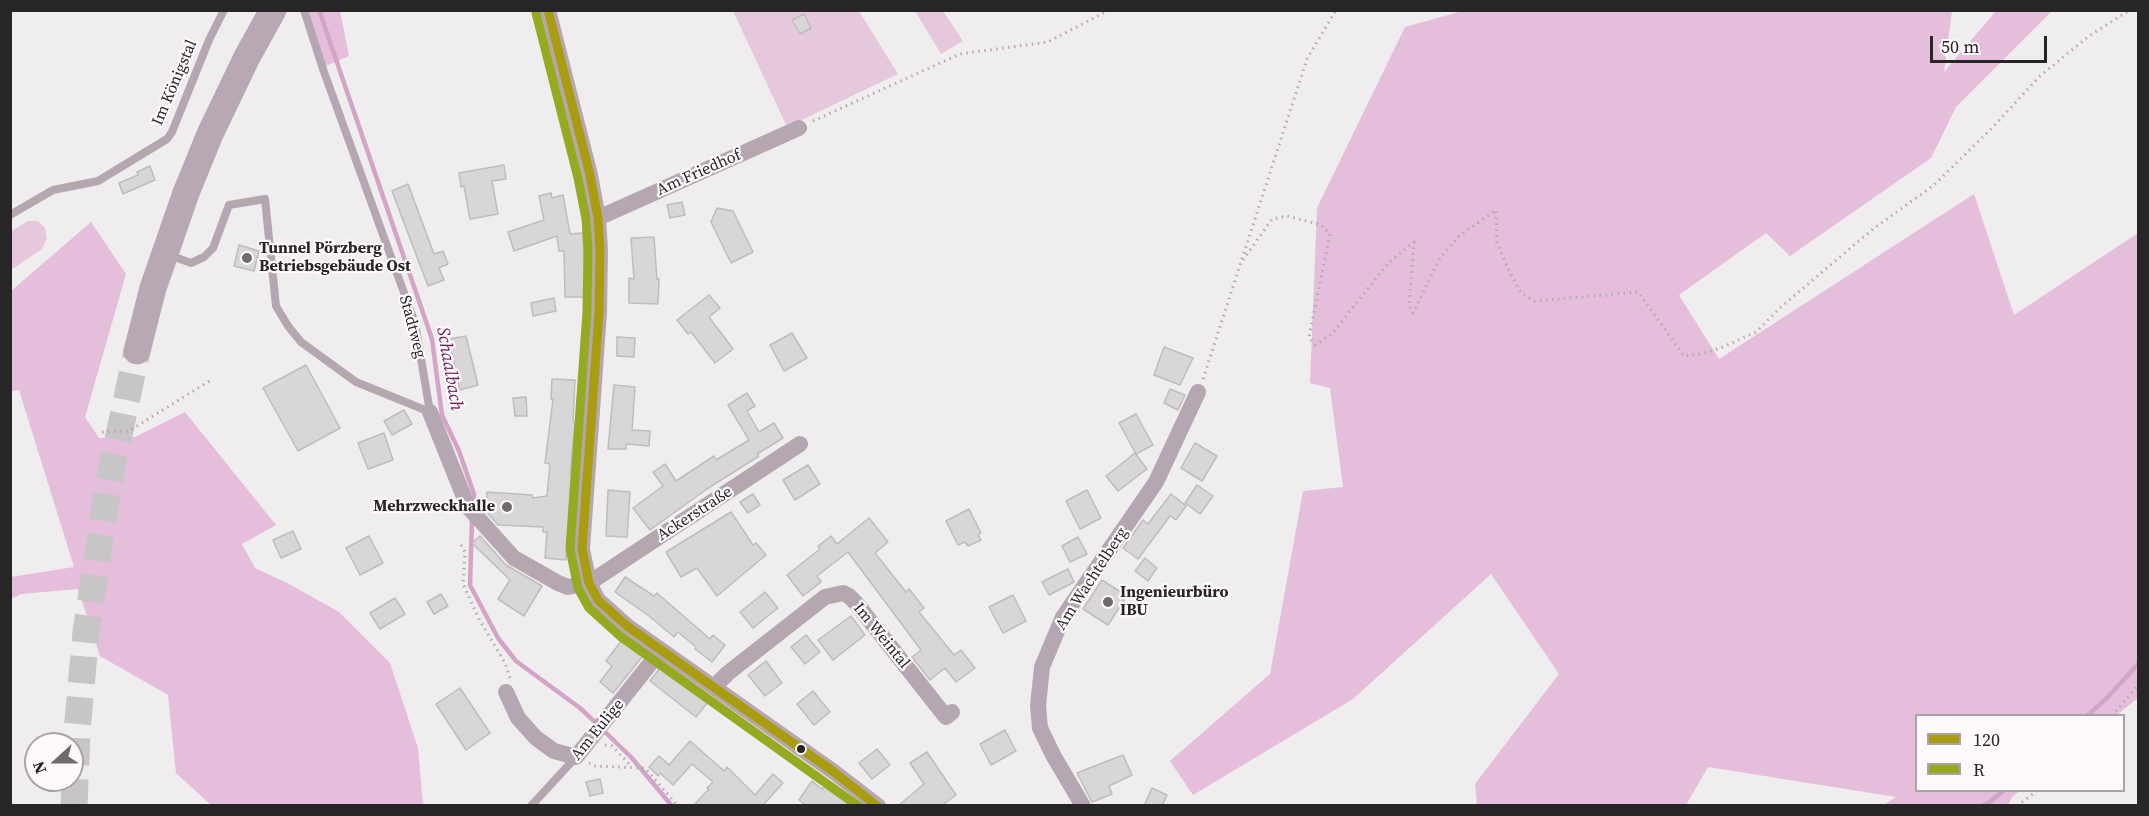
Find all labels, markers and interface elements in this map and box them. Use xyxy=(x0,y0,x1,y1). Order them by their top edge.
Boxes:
scale bar xyxy=(1933,24,2050,62)
text: 50 m xyxy=(1941,34,1979,59)
street label: Im Königstal xyxy=(148,37,202,129)
street label: Am Friedhof xyxy=(654,146,744,200)
place label: Tunnel Pörzberg Betriebsgebäude Ost xyxy=(259,239,411,277)
marker: Tunnel Pörzberg Betriebsgebäude Ost xyxy=(240,251,254,265)
street label: Stadtweg xyxy=(394,294,430,360)
water label: Schaalbach xyxy=(431,326,467,412)
street label: Ackerstraße xyxy=(654,483,736,545)
place label: Mehrzweckhalle xyxy=(373,497,495,517)
marker: Mehrzweckhalle xyxy=(500,500,514,514)
street label: Am Wachtelberg xyxy=(1052,524,1132,634)
place label: Ingenieurbüro IBU xyxy=(1120,583,1228,621)
marker: Ingenieurbüro IBU xyxy=(1101,595,1115,609)
street label: Im Weintal xyxy=(849,599,913,673)
street label: Am Eulige xyxy=(567,695,629,765)
legend xyxy=(1915,714,2125,792)
text: 120 xyxy=(1973,727,2000,752)
north arrow xyxy=(24,732,84,792)
unlabelled marker xyxy=(795,743,807,755)
text: R xyxy=(1973,757,1985,782)
text: N xyxy=(27,758,51,777)

